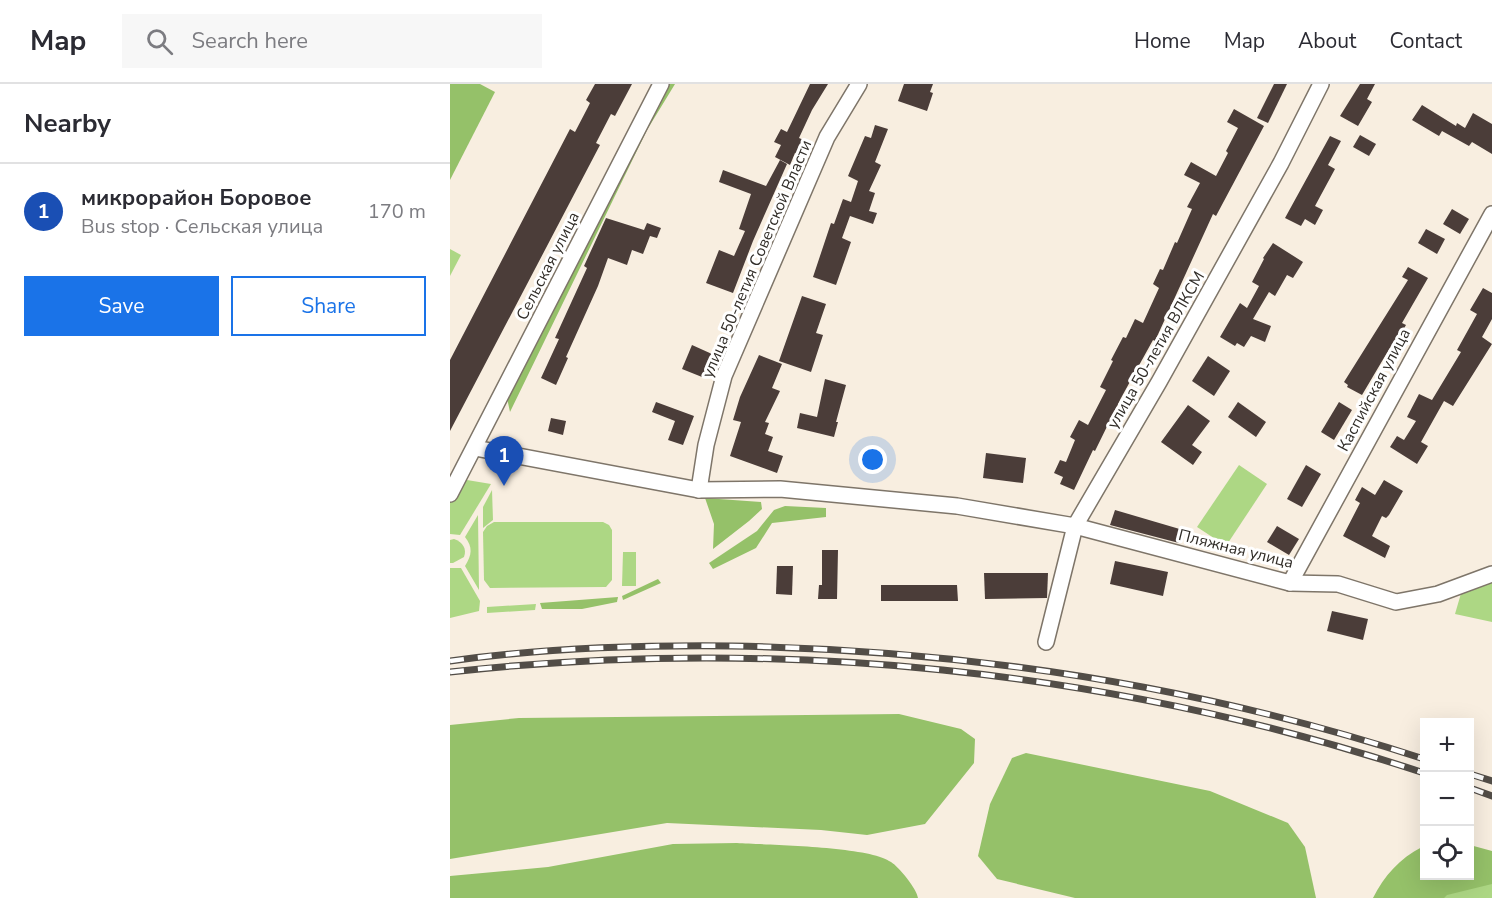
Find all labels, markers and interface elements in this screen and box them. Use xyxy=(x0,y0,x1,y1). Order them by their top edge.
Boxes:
search box xyxy=(122,14,542,68)
text: Map xyxy=(30,22,86,60)
icon: search xyxy=(143,25,176,58)
text: Search here xyxy=(191,26,308,56)
text: Home xyxy=(1134,27,1191,55)
text: Map xyxy=(1224,27,1265,55)
text: About xyxy=(1298,27,1356,55)
text: Contact xyxy=(1389,27,1462,55)
text: Nearby xyxy=(24,106,111,141)
street label: улица 50-летия Советской Власти xyxy=(697,137,817,381)
text: микрорайон Боровое xyxy=(81,183,312,213)
text: 1 xyxy=(38,198,50,225)
text: 170 m xyxy=(368,198,426,225)
street label: Сельская улица xyxy=(511,208,585,324)
text: Bus stop · Сельская улица xyxy=(81,213,323,240)
street label: улица 50-летия ВЛКСМ xyxy=(1102,267,1210,433)
button: Save xyxy=(24,276,219,336)
button: Share xyxy=(231,276,426,336)
street label: Каспийская улица xyxy=(1332,325,1416,455)
pin: 1 xyxy=(484,436,524,486)
your location xyxy=(858,445,887,474)
street label: Пляжная улица xyxy=(1176,524,1296,574)
map controls xyxy=(1420,718,1474,880)
button: + xyxy=(1420,718,1474,772)
button: − xyxy=(1420,772,1474,826)
button: locate xyxy=(1420,826,1474,880)

